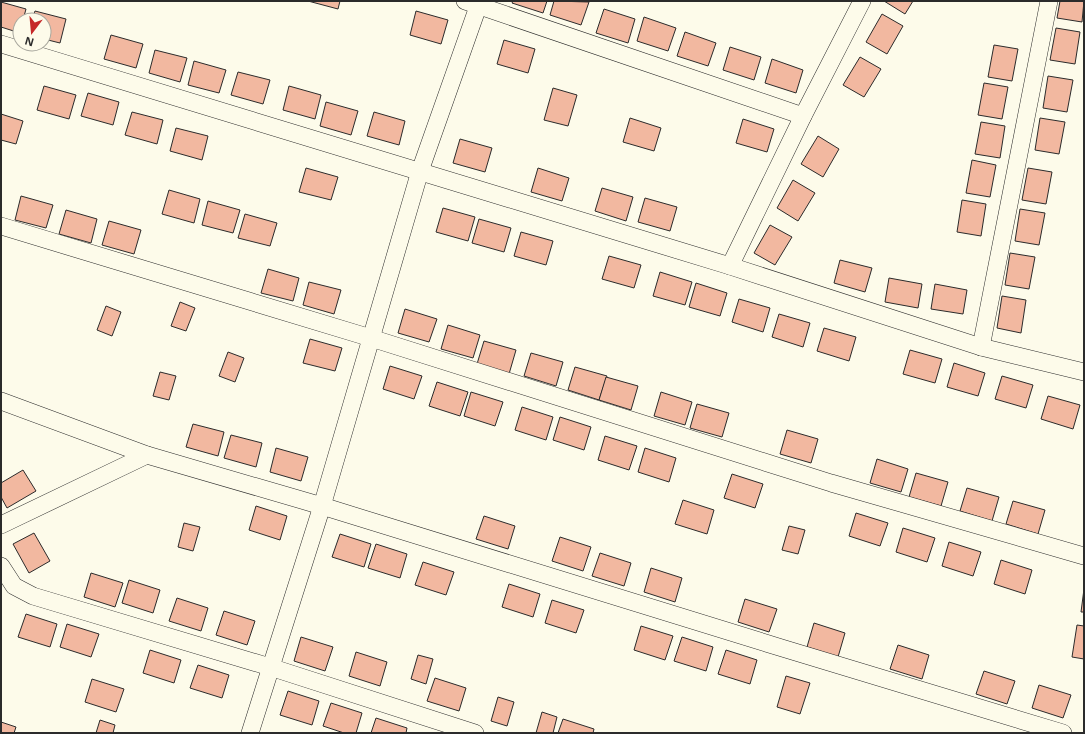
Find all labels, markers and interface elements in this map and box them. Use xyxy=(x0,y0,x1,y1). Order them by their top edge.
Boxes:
north arrow xyxy=(12,12,52,52)
text: N xyxy=(23,34,35,51)

